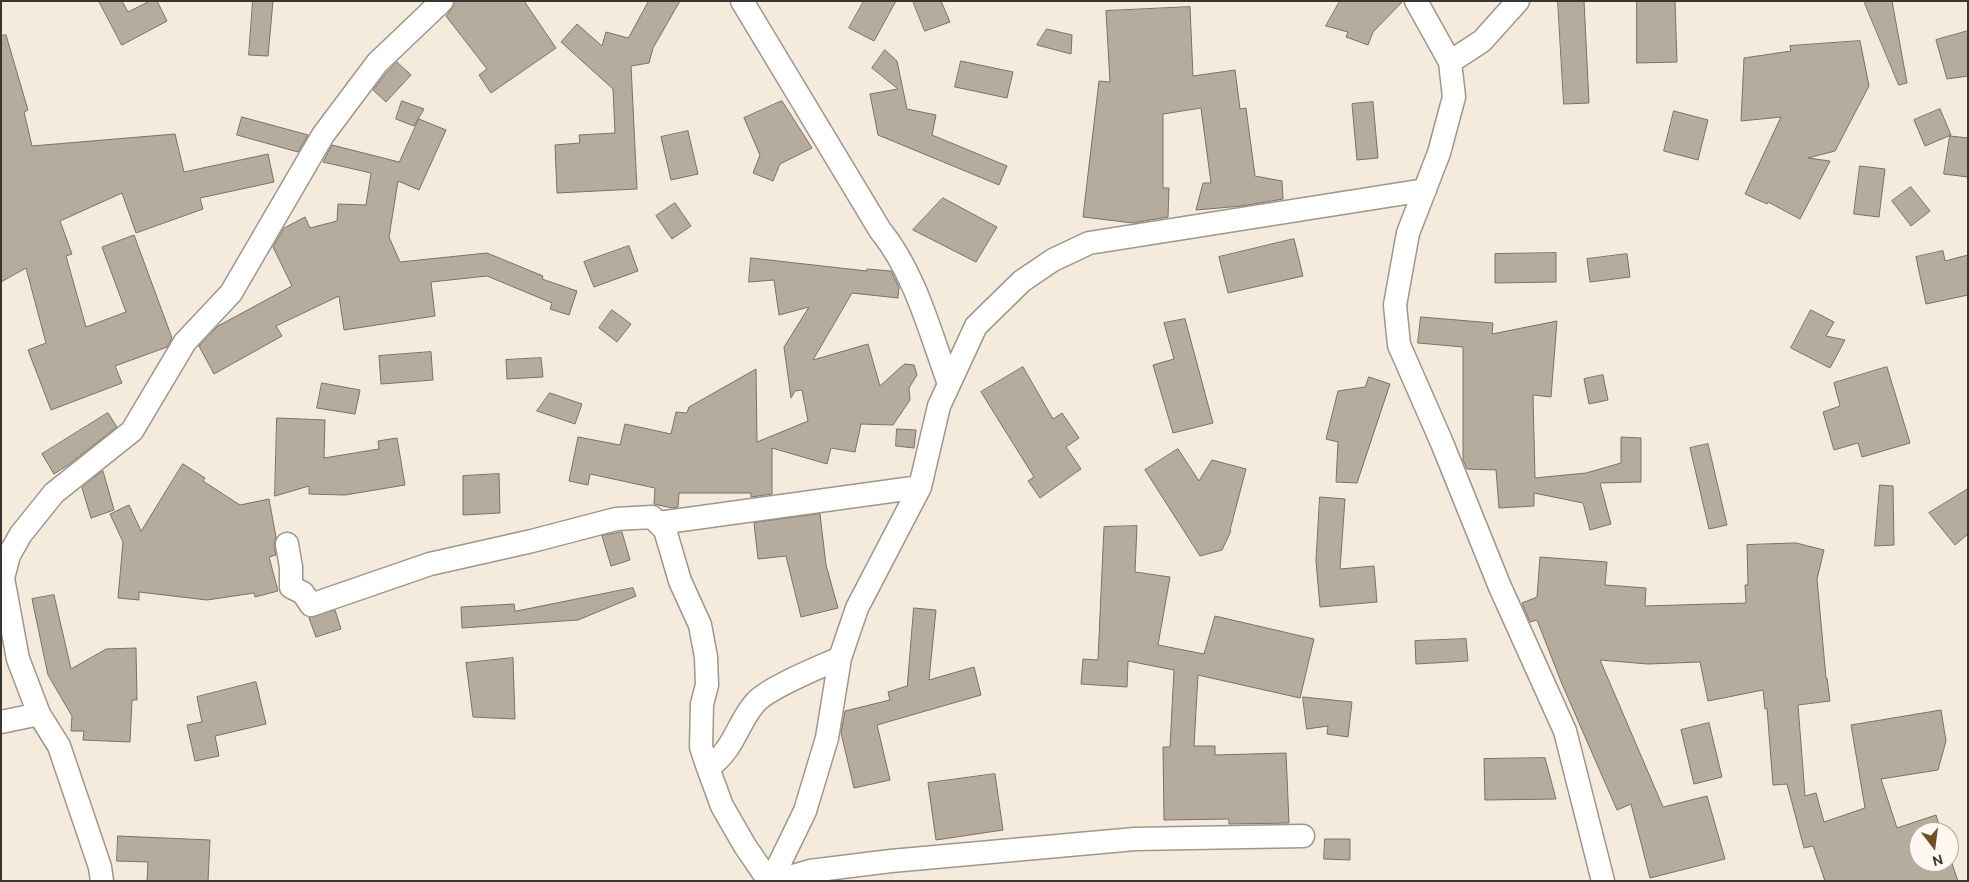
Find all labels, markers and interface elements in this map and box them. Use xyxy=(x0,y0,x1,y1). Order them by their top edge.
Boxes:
north arrow xyxy=(1909,822,1959,872)
text: N xyxy=(1931,851,1945,870)

